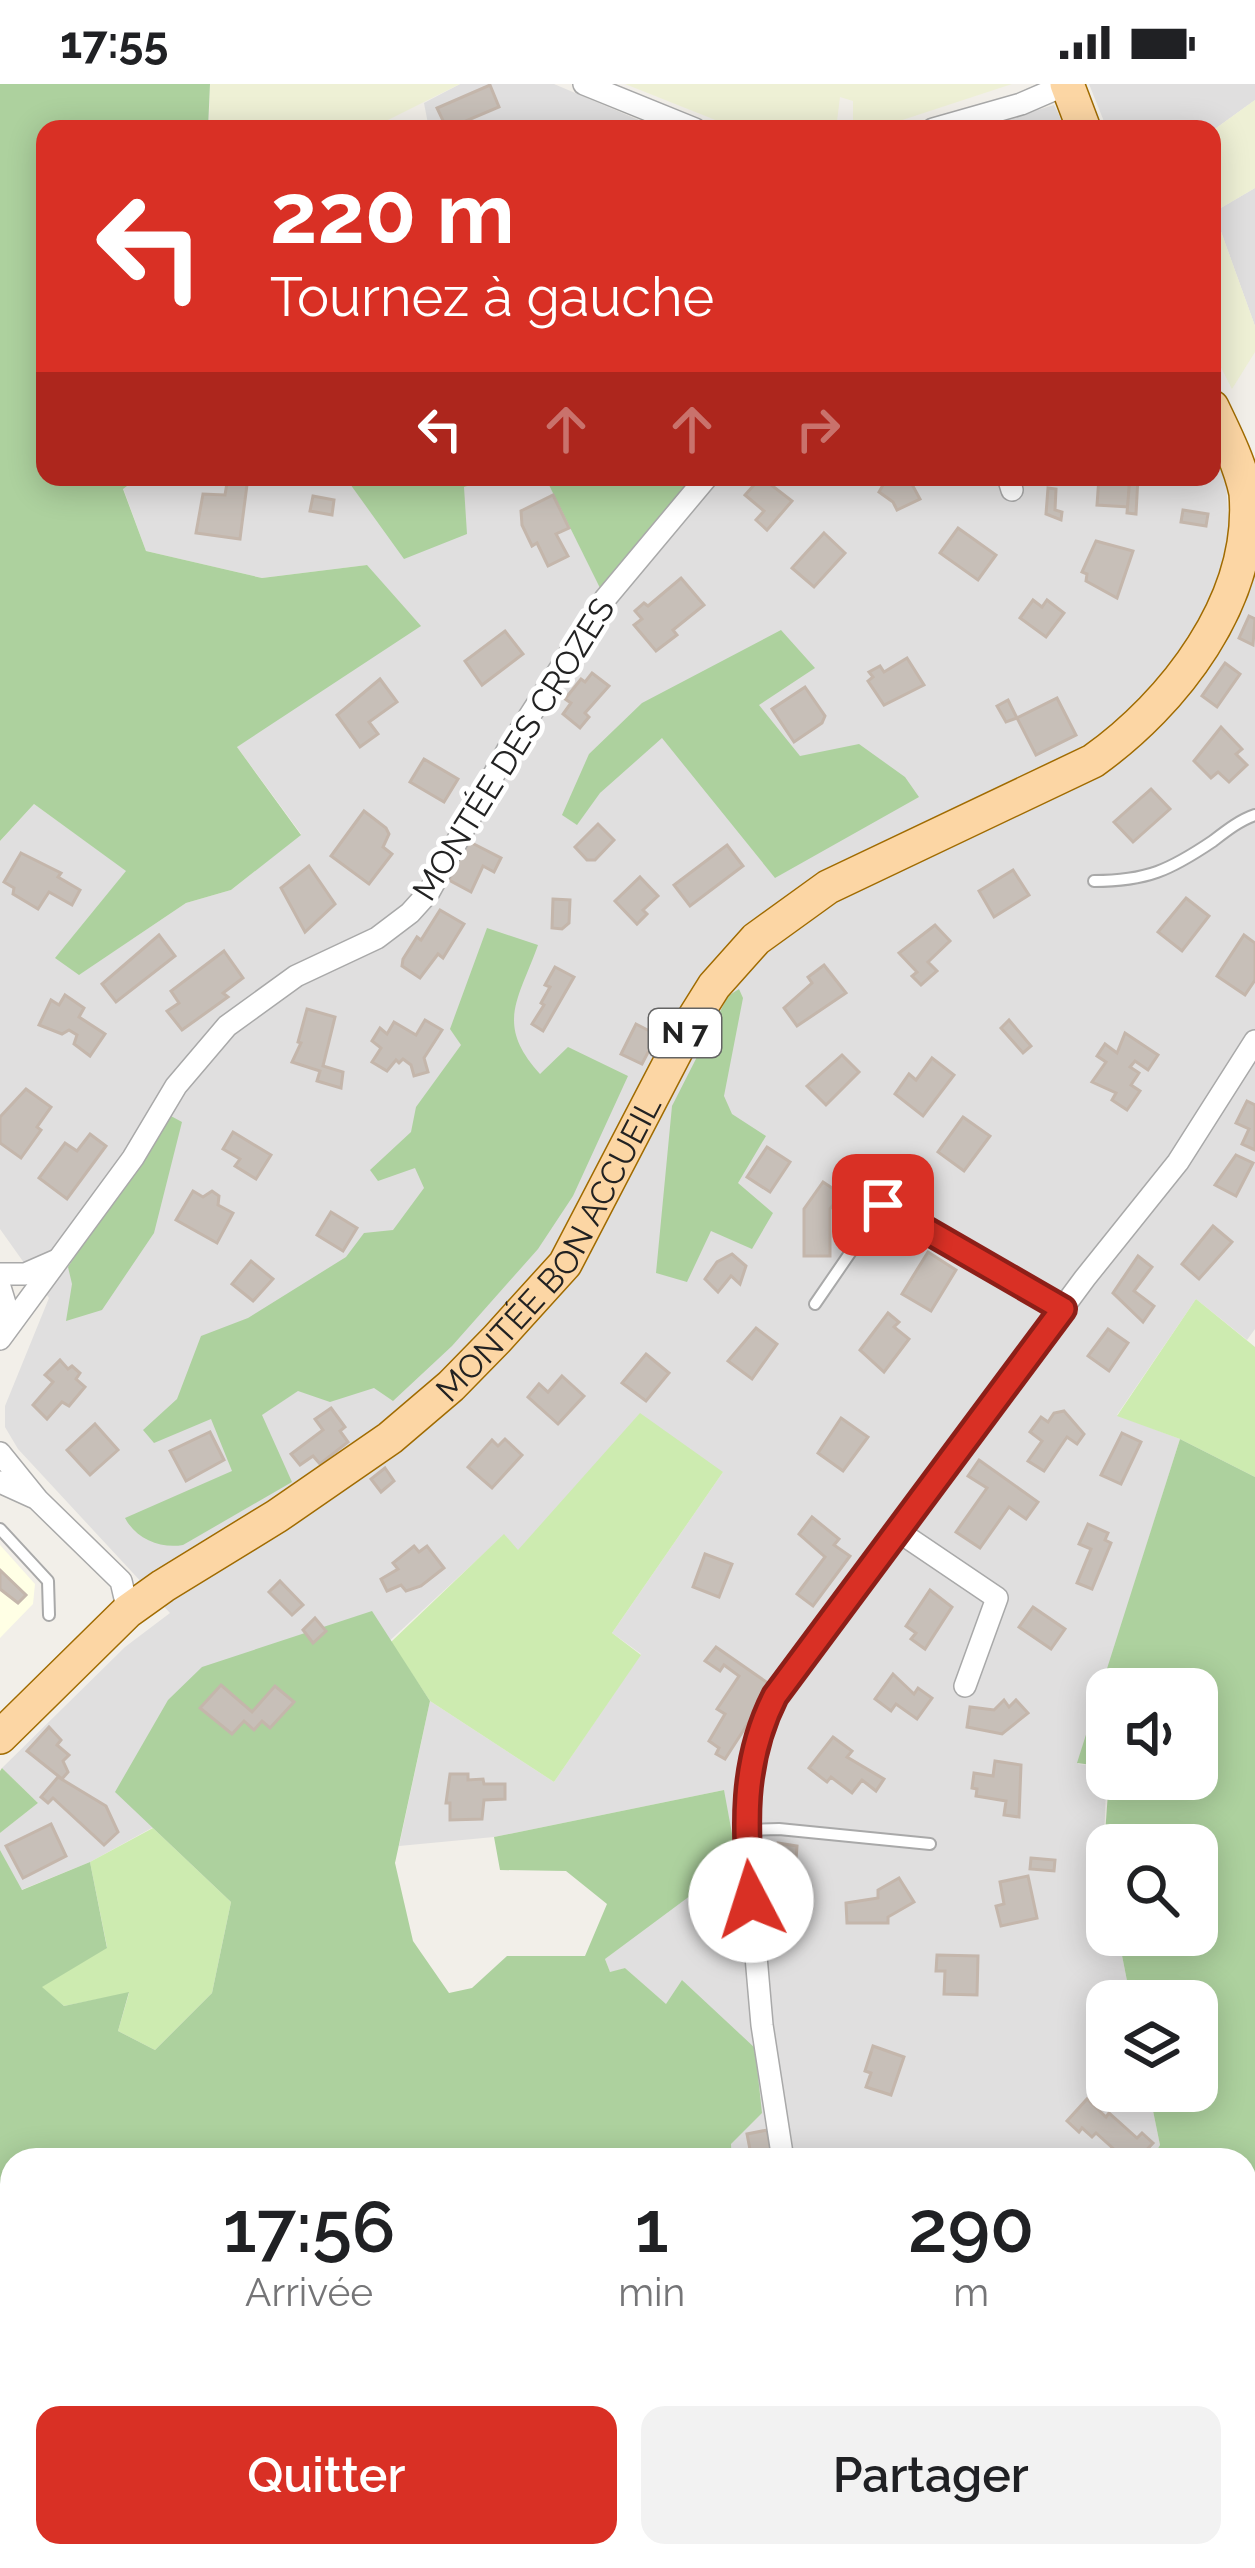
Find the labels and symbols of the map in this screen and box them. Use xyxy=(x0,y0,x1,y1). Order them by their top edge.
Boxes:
street label: MONTÉE DES CROZES xyxy=(404,591,622,908)
road number: N 7 xyxy=(649,1009,721,1057)
street label: MONTÉE BON ACCUEIL xyxy=(428,1090,669,1409)
pin xyxy=(832,1154,934,1256)
position arrow xyxy=(688,1837,814,1963)

